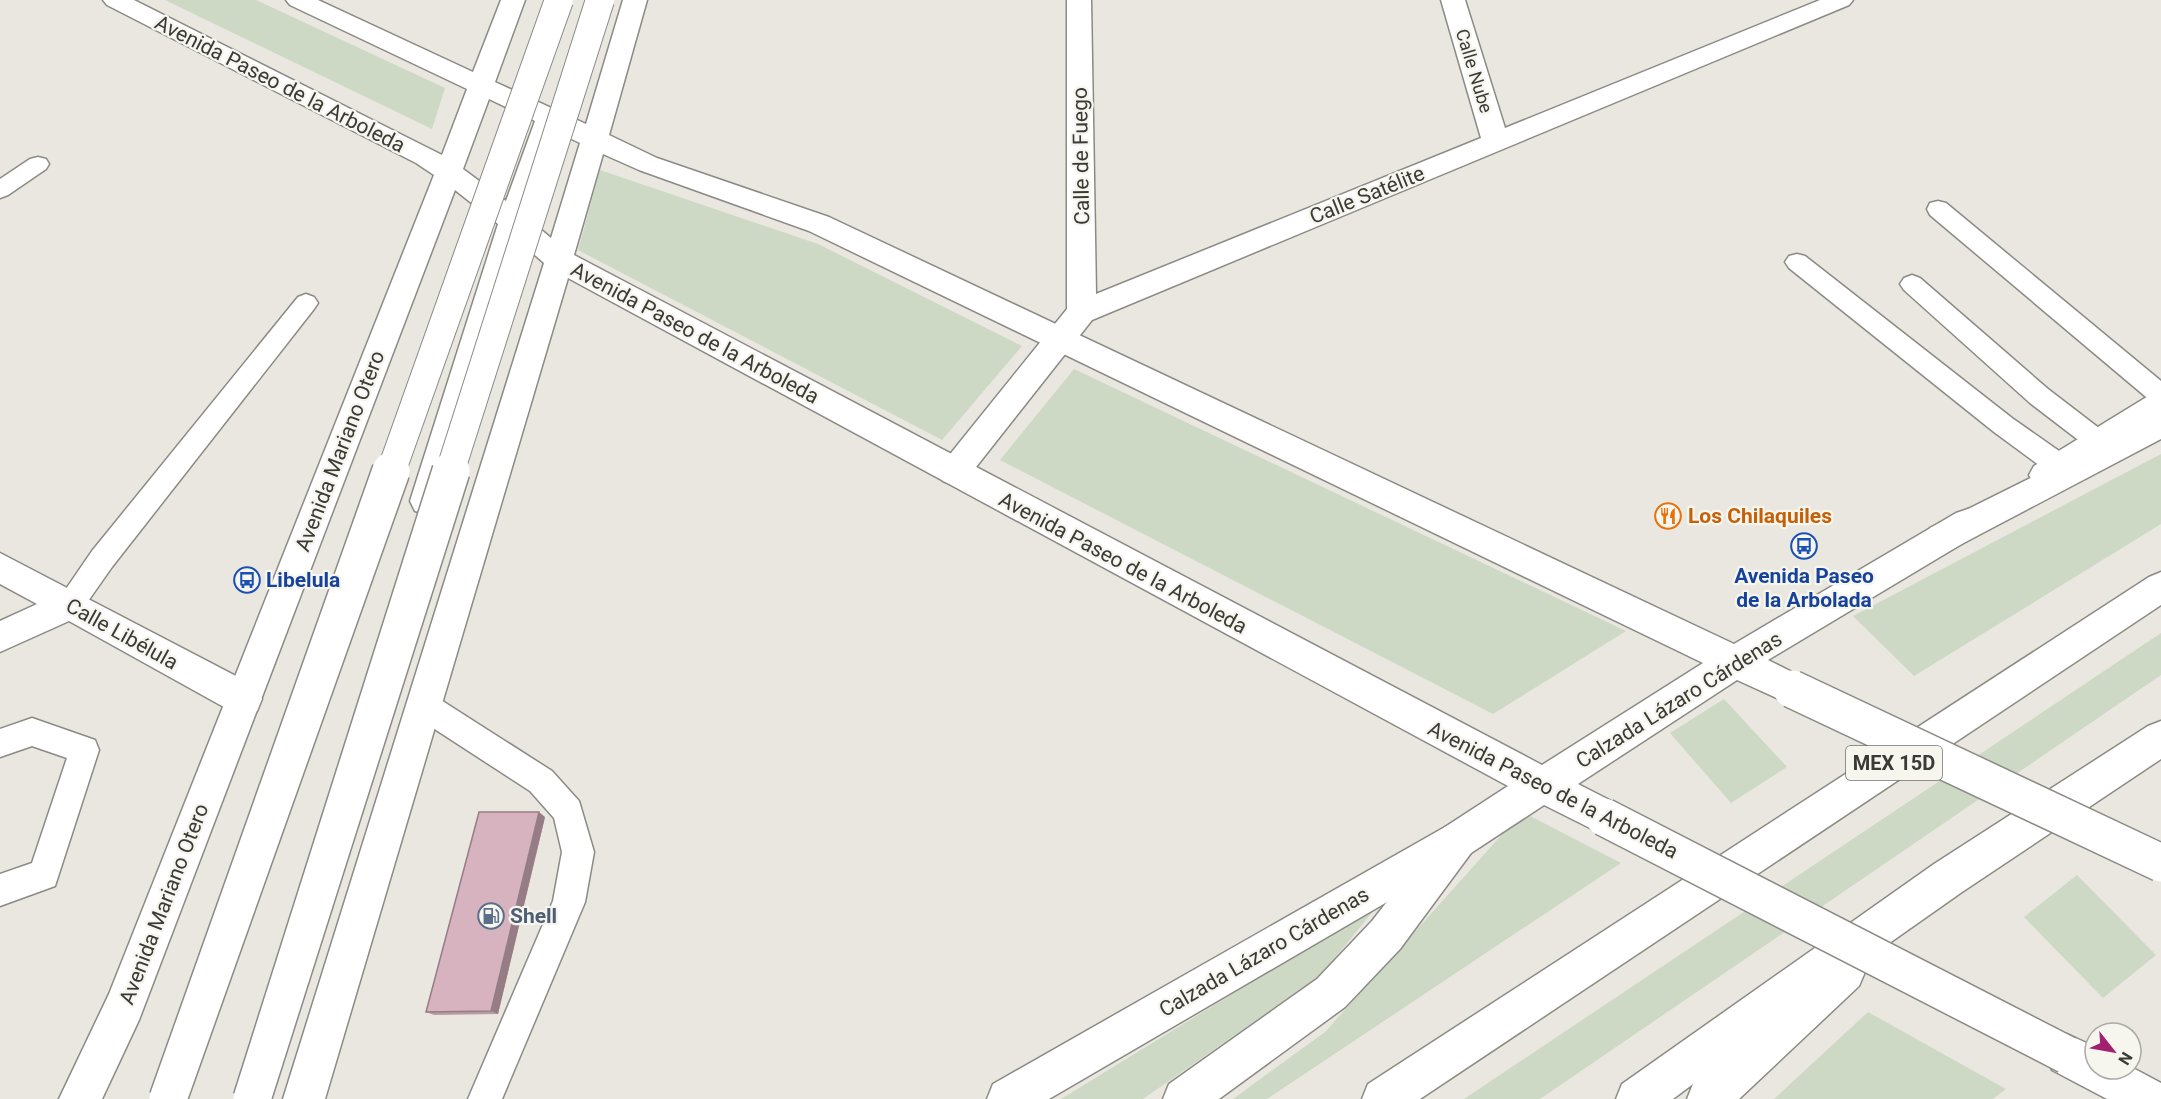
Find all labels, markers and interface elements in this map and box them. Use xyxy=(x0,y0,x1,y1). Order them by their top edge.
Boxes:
street label: Avenida Paseo de la Arboleda xyxy=(151,10,409,158)
street label: Calle Nube xyxy=(1452,26,1497,115)
street label: Calle de Fuego xyxy=(1068,87,1094,225)
street label: Calle Satélite xyxy=(1306,161,1428,229)
street label: Avenida Paseo de la Arboleda xyxy=(567,257,823,409)
street label: Avenida Mariano Otero xyxy=(291,347,389,555)
street label: Avenida Paseo de la Arboleda xyxy=(995,487,1251,639)
restaurant icon: Los Chilaquiles xyxy=(1653,501,1683,531)
place label: Los Chilaquiles xyxy=(1688,504,1832,528)
bus stop icon: Avenida Paseo de la Arbolada xyxy=(1789,531,1819,561)
place label: Avenida Paseo de la Arbolada xyxy=(1734,564,1874,612)
bus stop icon: Libelula xyxy=(232,565,262,595)
place label: Libelula xyxy=(266,568,340,592)
street label: Calle Libélula xyxy=(62,593,182,675)
street label: Calzada Lázaro Cárdenas xyxy=(1572,627,1786,773)
street label: Avenida Paseo de la Arboleda xyxy=(1424,716,1682,864)
road number: MEX 15D xyxy=(1846,746,1942,780)
street label: Avenida Mariano Otero xyxy=(115,800,213,1008)
street label: Calzada Lázaro Cárdenas xyxy=(1155,882,1373,1022)
fuel station icon: Shell xyxy=(476,901,506,931)
place label: Shell xyxy=(510,904,557,928)
north arrow xyxy=(2083,1021,2143,1081)
text: N xyxy=(2114,1049,2136,1068)

